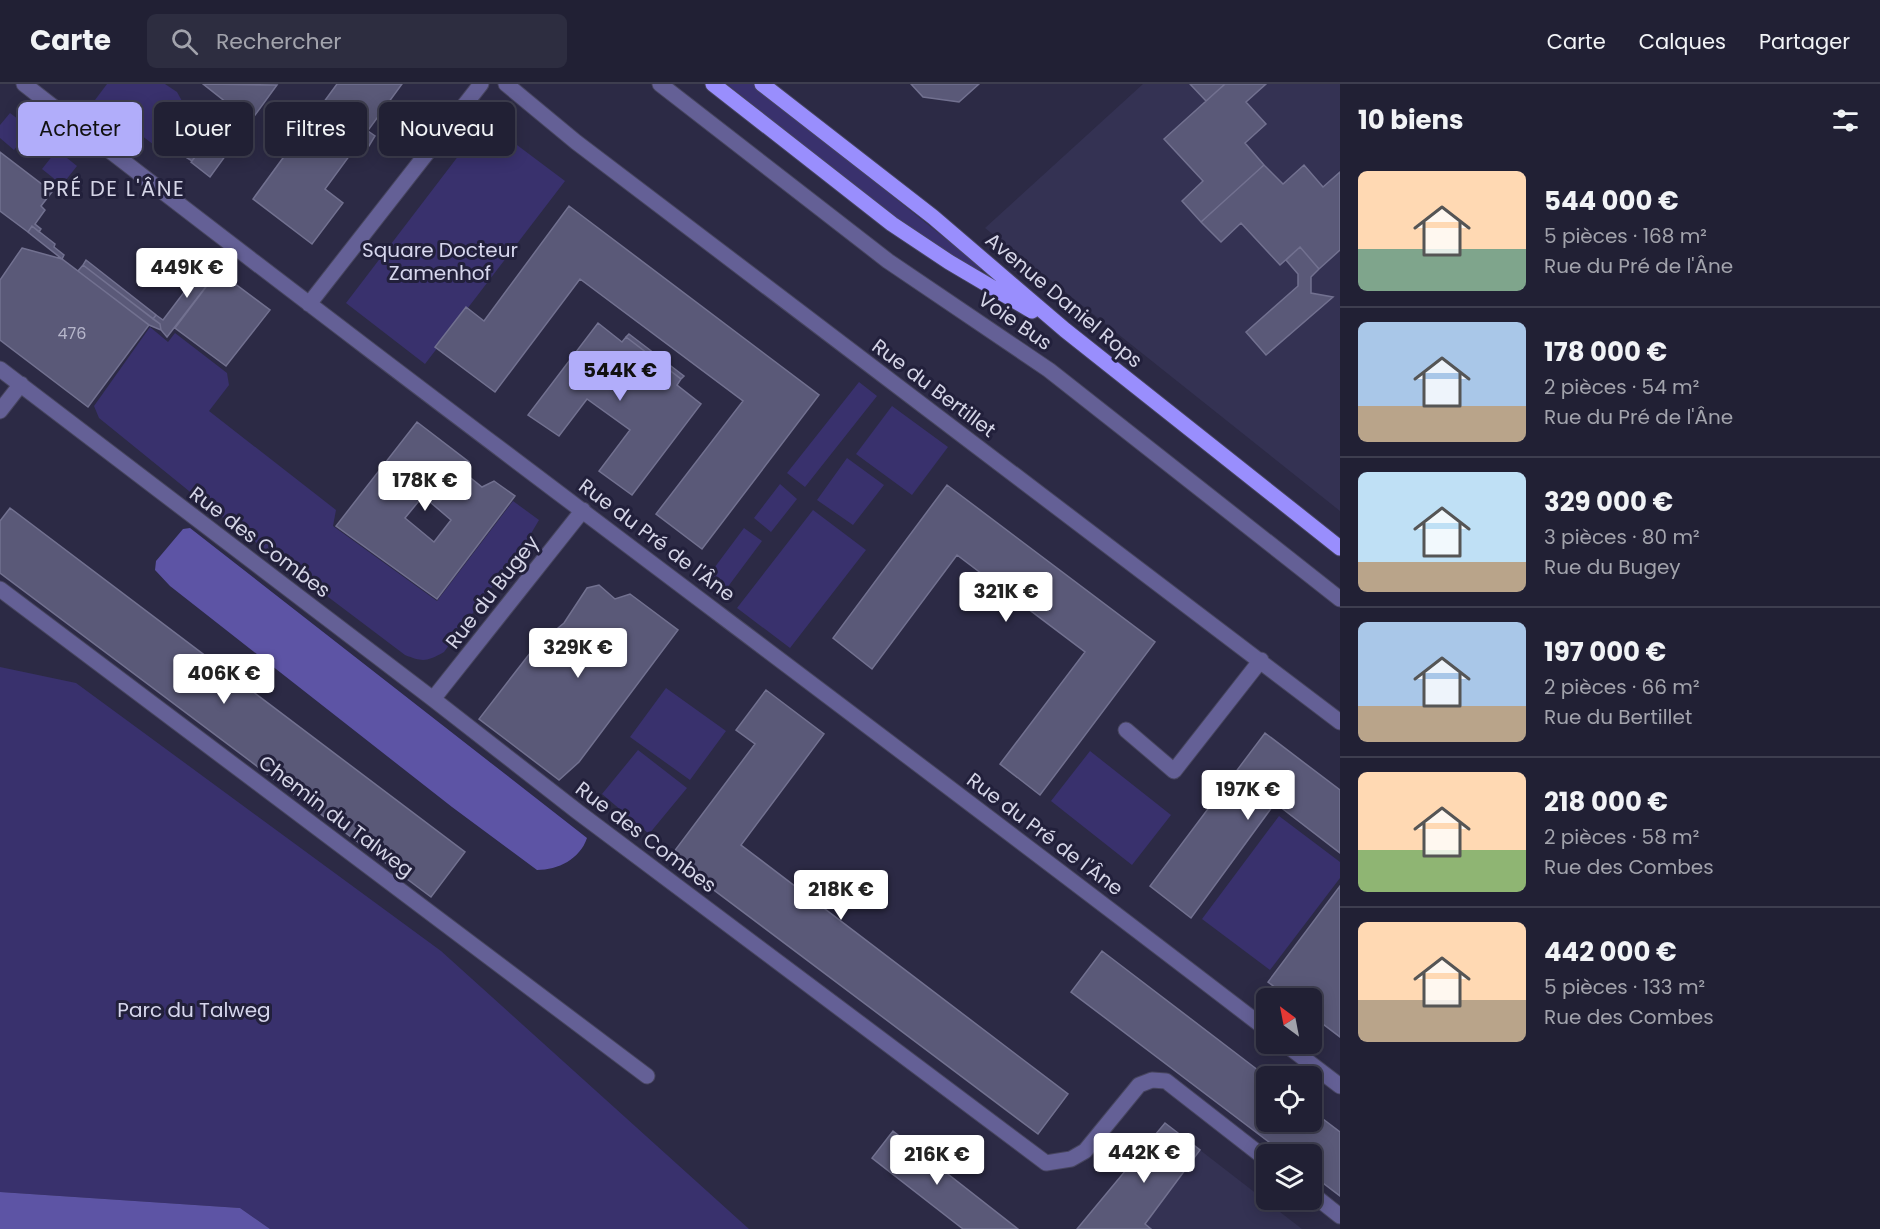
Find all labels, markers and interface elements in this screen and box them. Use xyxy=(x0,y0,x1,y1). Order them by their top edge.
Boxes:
search box xyxy=(147,14,567,68)
text: Carte xyxy=(30,21,111,60)
icon: search xyxy=(168,25,201,58)
text: Rechercher xyxy=(216,26,342,57)
text: Carte xyxy=(1547,27,1606,56)
text: Calques xyxy=(1639,27,1726,56)
text: Partager xyxy=(1759,27,1850,56)
chip: Acheter xyxy=(18,102,142,156)
chip: Louer xyxy=(154,102,253,156)
chip: Filtres xyxy=(265,102,367,156)
chip: Nouveau xyxy=(379,102,515,156)
text: 10 biens xyxy=(1358,102,1464,138)
icon: filters xyxy=(1829,104,1862,137)
district label: PRÉ DE L'ÂNE xyxy=(43,174,185,203)
text: 544 000 € xyxy=(1544,183,1679,219)
icon: home xyxy=(1406,195,1478,267)
text: 5 pièces · 168 m² xyxy=(1544,222,1707,250)
street label: Avenue Daniel Rops xyxy=(979,226,1149,374)
park label: Square Docteur Zamenhof xyxy=(362,236,518,287)
pin: 449K € xyxy=(138,248,236,299)
text: Rue du Pré de l'Âne xyxy=(1544,252,1733,280)
text: 449K € xyxy=(150,253,224,281)
street label: Voie Bus xyxy=(972,285,1058,357)
house number: 476 xyxy=(58,322,86,345)
street label: Rue du Bertillet xyxy=(866,332,1002,444)
text: 178 000 € xyxy=(1544,334,1667,370)
icon: home xyxy=(1406,346,1478,418)
pin: 544K € xyxy=(571,351,669,402)
text: 544K € xyxy=(583,356,657,384)
text: 2 pièces · 54 m² xyxy=(1544,373,1699,401)
text: Rue du Pré de l'Âne xyxy=(1544,403,1733,431)
pin: 178K € xyxy=(376,461,474,512)
text: 178K € xyxy=(392,466,458,494)
street label: Rue du Pré de l'Âne xyxy=(573,472,741,608)
street label: Rue des Combes xyxy=(184,480,336,604)
text: 329 000 € xyxy=(1544,484,1673,520)
icon: home xyxy=(1406,496,1478,568)
text: 3 pièces · 80 m² xyxy=(1544,523,1700,551)
street label: Rue du Bugey xyxy=(439,530,545,654)
text: Rue du Bugey xyxy=(1544,553,1681,581)
pin: 321K € xyxy=(957,572,1055,623)
text: 321K € xyxy=(973,577,1039,605)
pin: 329K € xyxy=(529,628,627,679)
text: 329K € xyxy=(543,633,613,661)
text: 197 000 € xyxy=(1544,634,1666,670)
icon: home xyxy=(1406,646,1478,718)
pin: 406K € xyxy=(175,654,273,705)
text: 406K € xyxy=(187,659,261,687)
text: 2 pièces · 66 m² xyxy=(1544,673,1700,701)
text: Rue du Bertillet xyxy=(1544,703,1692,731)
street label: Chemin du Talweg xyxy=(253,748,419,884)
street label: Rue du Pré de l'Âne xyxy=(961,766,1129,902)
pin: 197K € xyxy=(1199,770,1297,821)
street label: Rue des Combes xyxy=(570,775,722,899)
text: 197K € xyxy=(1216,775,1280,803)
text: 218 000 € xyxy=(1544,784,1668,820)
icon: home xyxy=(1406,796,1478,868)
text: 2 pièces · 58 m² xyxy=(1544,823,1699,851)
text: Rue des Combes xyxy=(1544,853,1714,881)
pin: 218K € xyxy=(792,870,890,921)
text: 218K € xyxy=(808,875,874,903)
text: 442 000 € xyxy=(1544,934,1677,970)
icon: home xyxy=(1406,946,1478,1018)
text: 5 pièces · 133 m² xyxy=(1544,973,1705,1001)
north arrow xyxy=(1256,988,1322,1054)
map controls xyxy=(1256,988,1322,1210)
park label: Parc du Talweg xyxy=(117,996,271,1024)
text: Rue des Combes xyxy=(1544,1003,1714,1031)
button: locate xyxy=(1256,1066,1322,1132)
pin: 442K € xyxy=(1095,1133,1193,1184)
pin: 216K € xyxy=(888,1135,986,1186)
text: 442K € xyxy=(1108,1138,1180,1166)
text: 216K € xyxy=(904,1140,970,1168)
button: layers xyxy=(1256,1144,1322,1210)

